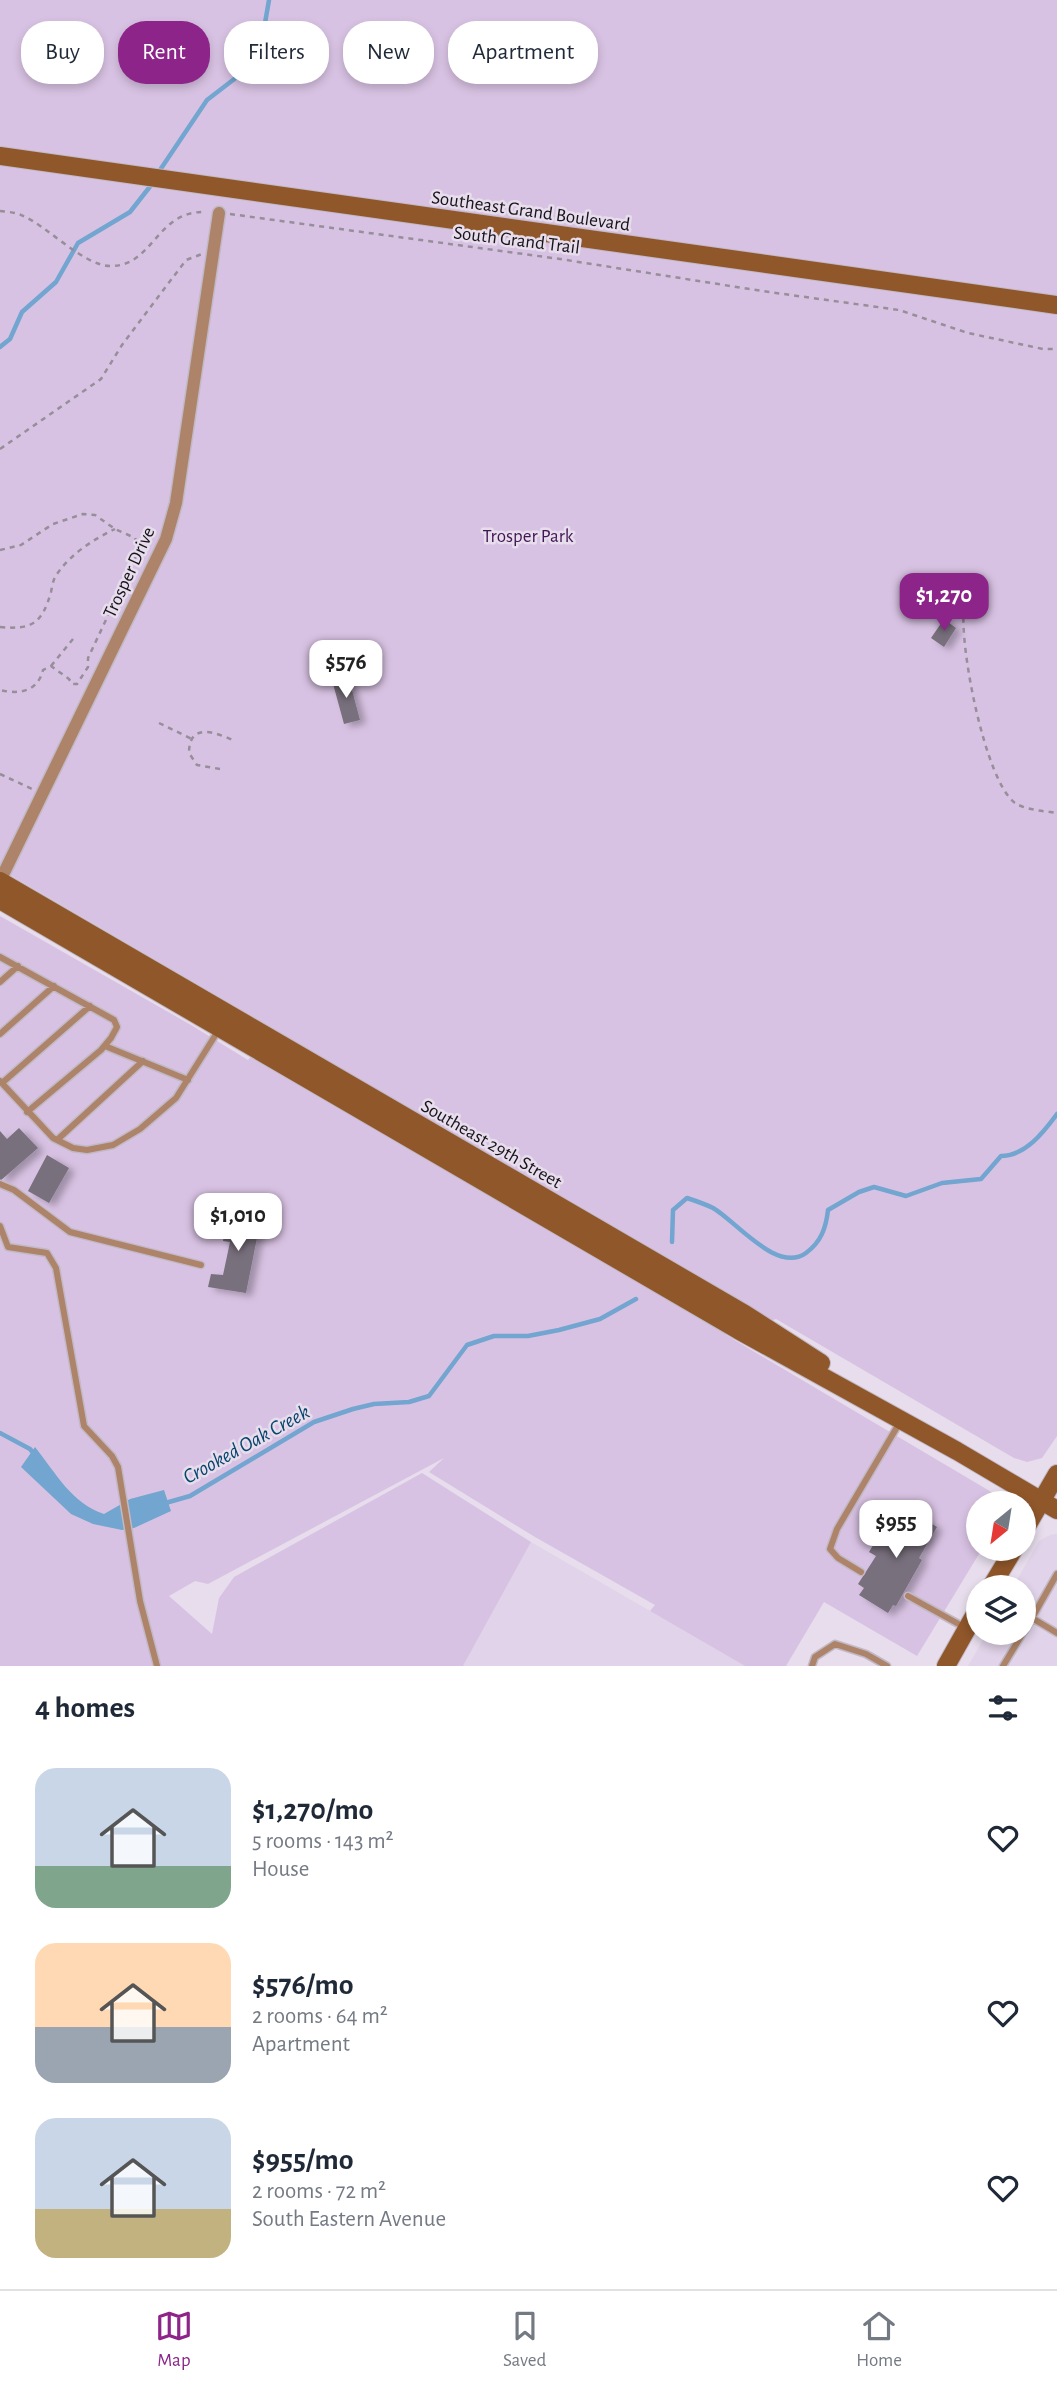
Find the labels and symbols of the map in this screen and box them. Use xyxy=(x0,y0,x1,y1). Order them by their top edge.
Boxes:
street label: Southeast Grand Boulevard xyxy=(430,188,631,235)
street label: South Grand Trail xyxy=(453,223,581,258)
street label: Trosper Drive xyxy=(100,524,159,621)
park label: Trosper Park xyxy=(482,527,574,546)
pin: $1,270 xyxy=(887,574,1001,633)
pin: $576 xyxy=(305,640,387,700)
street label: Southeast 29th Street xyxy=(418,1096,565,1192)
pin: $1,010 xyxy=(181,1194,295,1253)
water label: Crooked Oak Creek xyxy=(179,1401,313,1488)
north arrow xyxy=(966,1491,1036,1561)
pin: $955 xyxy=(855,1500,937,1560)

